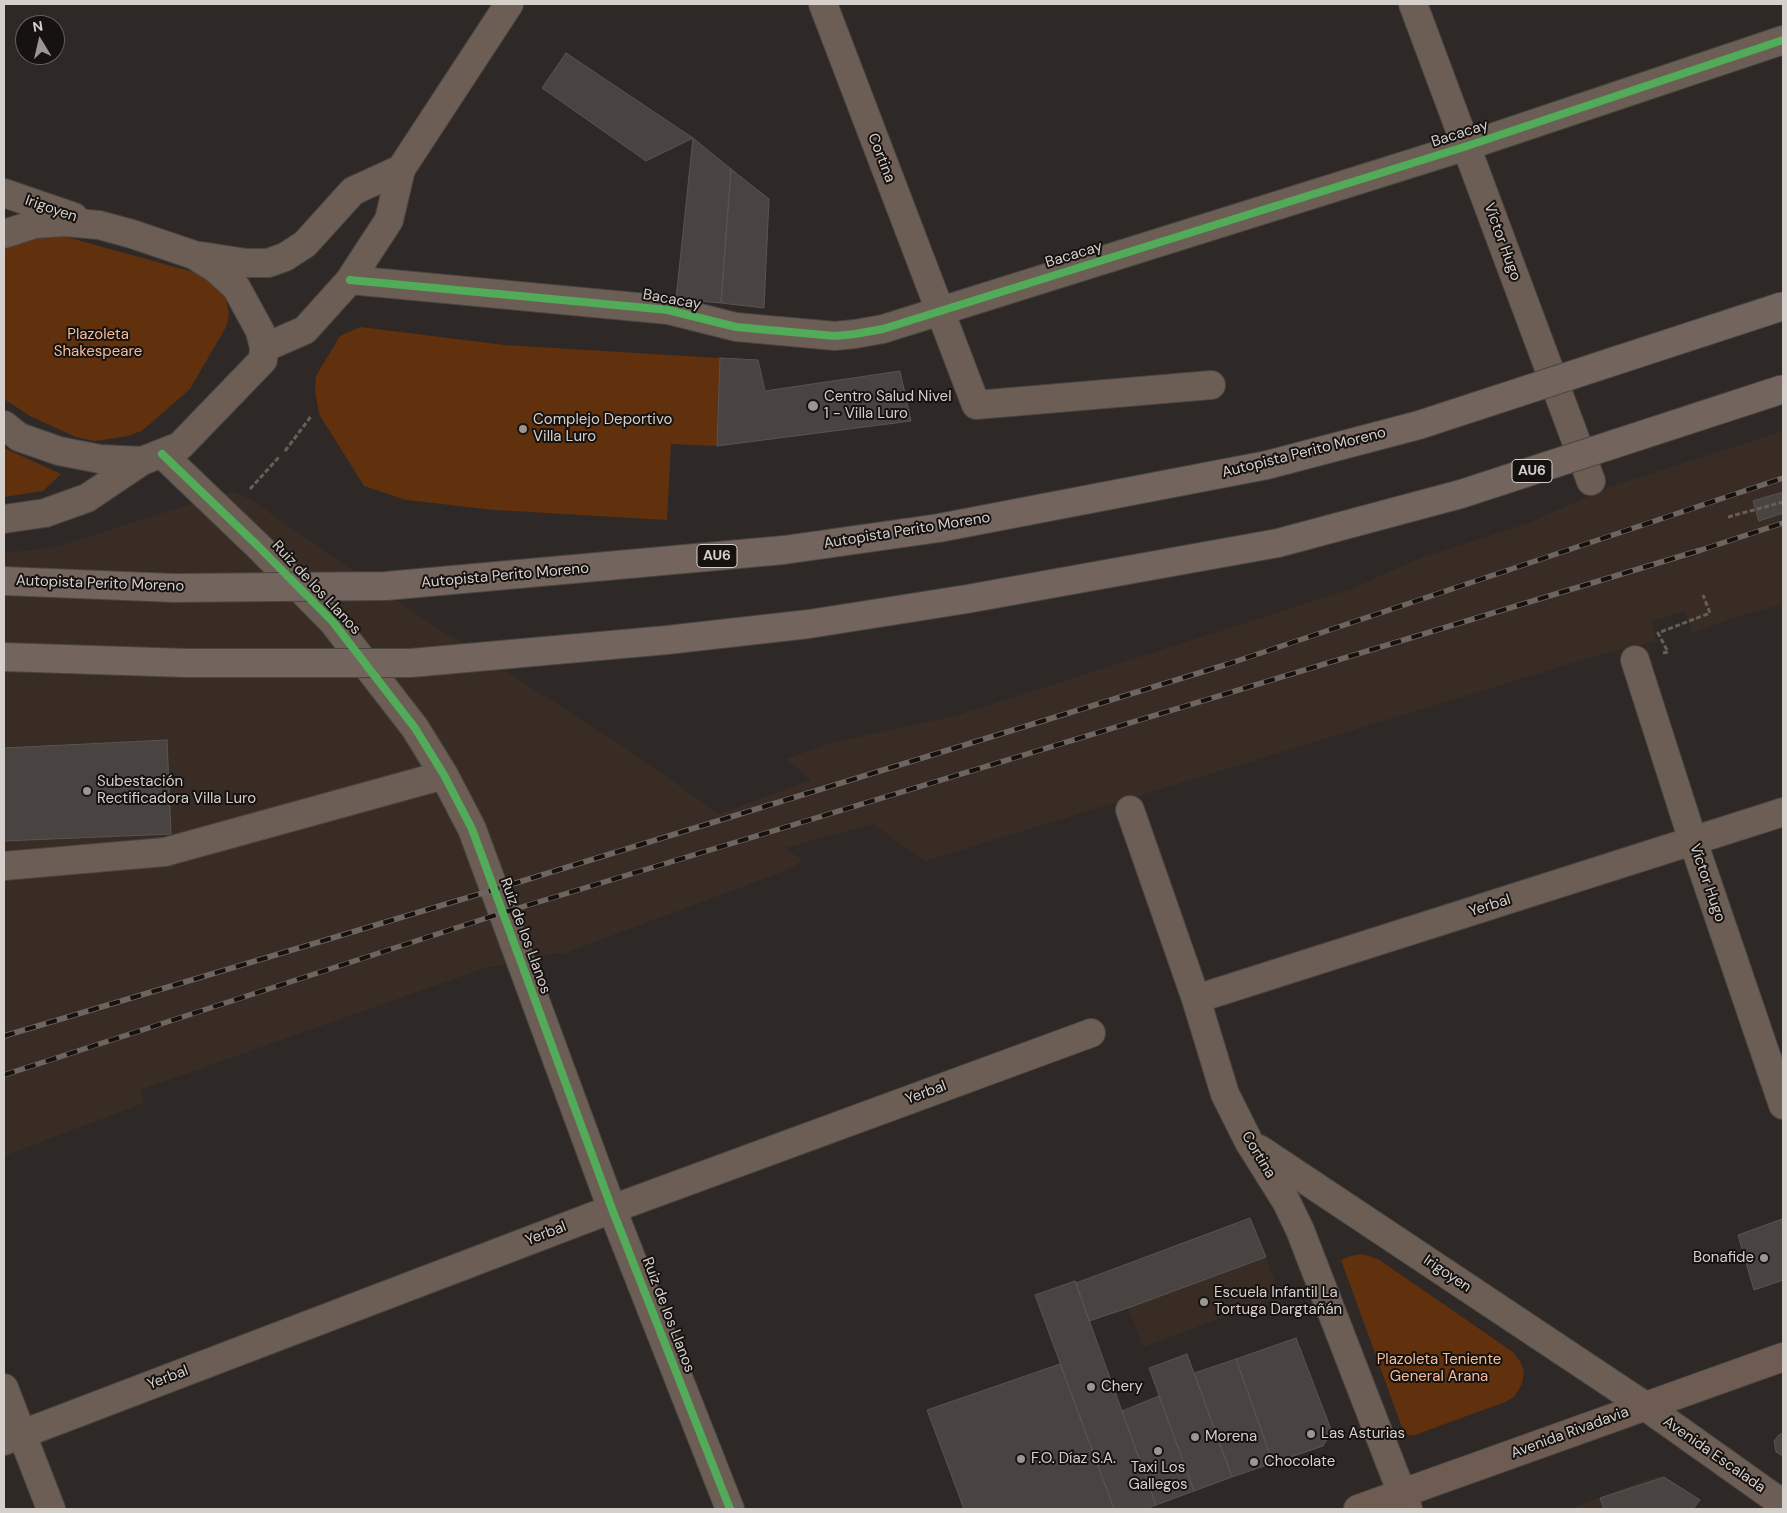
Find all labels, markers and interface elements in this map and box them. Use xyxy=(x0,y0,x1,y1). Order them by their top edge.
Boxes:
north arrow xyxy=(15,15,65,65)
text: N xyxy=(31,16,44,36)
street label: Bacacay xyxy=(1429,116,1491,152)
street label: Cortina xyxy=(863,131,899,185)
street label: Irigoyen xyxy=(23,192,79,226)
street label: Víctor Hugo xyxy=(1480,201,1524,283)
street label: Bacacay xyxy=(1043,238,1105,272)
street label: Bacacay xyxy=(641,286,703,314)
park label: Plazoleta Shakespeare xyxy=(54,326,142,361)
place label: Centro Salud Nivel 1 - Villa Luro xyxy=(824,388,951,423)
marker: Centro Salud Nivel 1 - Villa Luro xyxy=(806,399,820,413)
place label: Complejo Deportivo Villa Luro xyxy=(533,411,672,446)
marker: Complejo Deportivo Villa Luro xyxy=(517,423,529,435)
street label: Autopista Perito Moreno xyxy=(1220,424,1388,482)
road number: AU6 xyxy=(1512,460,1552,482)
street label: Autopista Perito Moreno xyxy=(822,509,992,553)
street label: Ruiz de los Llanos xyxy=(268,537,364,639)
road number: AU6 xyxy=(697,544,737,568)
street label: Autopista Perito Moreno xyxy=(420,560,590,592)
street label: Autopista Perito Moreno xyxy=(16,572,184,596)
place label: Subestación Rectificadora Villa Luro xyxy=(97,773,256,808)
marker: Subestación Rectificadora Villa Luro xyxy=(81,785,93,797)
street label: Víctor Hugo xyxy=(1685,841,1729,925)
street label: Ruiz de los Llanos xyxy=(496,876,554,996)
street label: Yerbal xyxy=(1467,891,1513,921)
street label: Yerbal xyxy=(903,1077,949,1109)
street label: Cortina xyxy=(1237,1128,1279,1182)
street label: Yerbal xyxy=(523,1218,569,1250)
place label: Bonafide xyxy=(1693,1249,1754,1267)
street label: Irigoyen xyxy=(1420,1251,1474,1297)
marker: Bonafide xyxy=(1758,1252,1770,1264)
street label: Ruiz de los Llanos xyxy=(638,1255,698,1375)
place label: Escuela Infantil La Tortuga Dargtañán xyxy=(1214,1284,1342,1319)
marker: Escuela Infantil La Tortuga Dargtañán xyxy=(1198,1296,1210,1308)
park label: Plazoleta Teniente General Arana xyxy=(1377,1351,1501,1386)
street label: Yerbal xyxy=(145,1362,191,1394)
place label: Chery xyxy=(1101,1378,1143,1396)
marker: Chery xyxy=(1085,1381,1097,1393)
street label: Avenida Rivadavia xyxy=(1509,1403,1631,1463)
street label: Avenida Escalada xyxy=(1659,1413,1769,1497)
place label: Las Asturias xyxy=(1321,1425,1405,1443)
place label: Morena xyxy=(1205,1428,1257,1446)
marker: Las Asturias xyxy=(1305,1428,1317,1440)
marker: Morena xyxy=(1189,1431,1201,1443)
marker: Taxi Los Gallegos xyxy=(1152,1445,1164,1457)
place label: F.O. Díaz S.A. xyxy=(1031,1450,1116,1468)
marker: F.O. Díaz S.A. xyxy=(1015,1453,1027,1465)
place label: Chocolate xyxy=(1264,1453,1335,1471)
marker: Chocolate xyxy=(1248,1456,1260,1468)
place label: Taxi Los Gallegos xyxy=(1128,1459,1188,1494)

